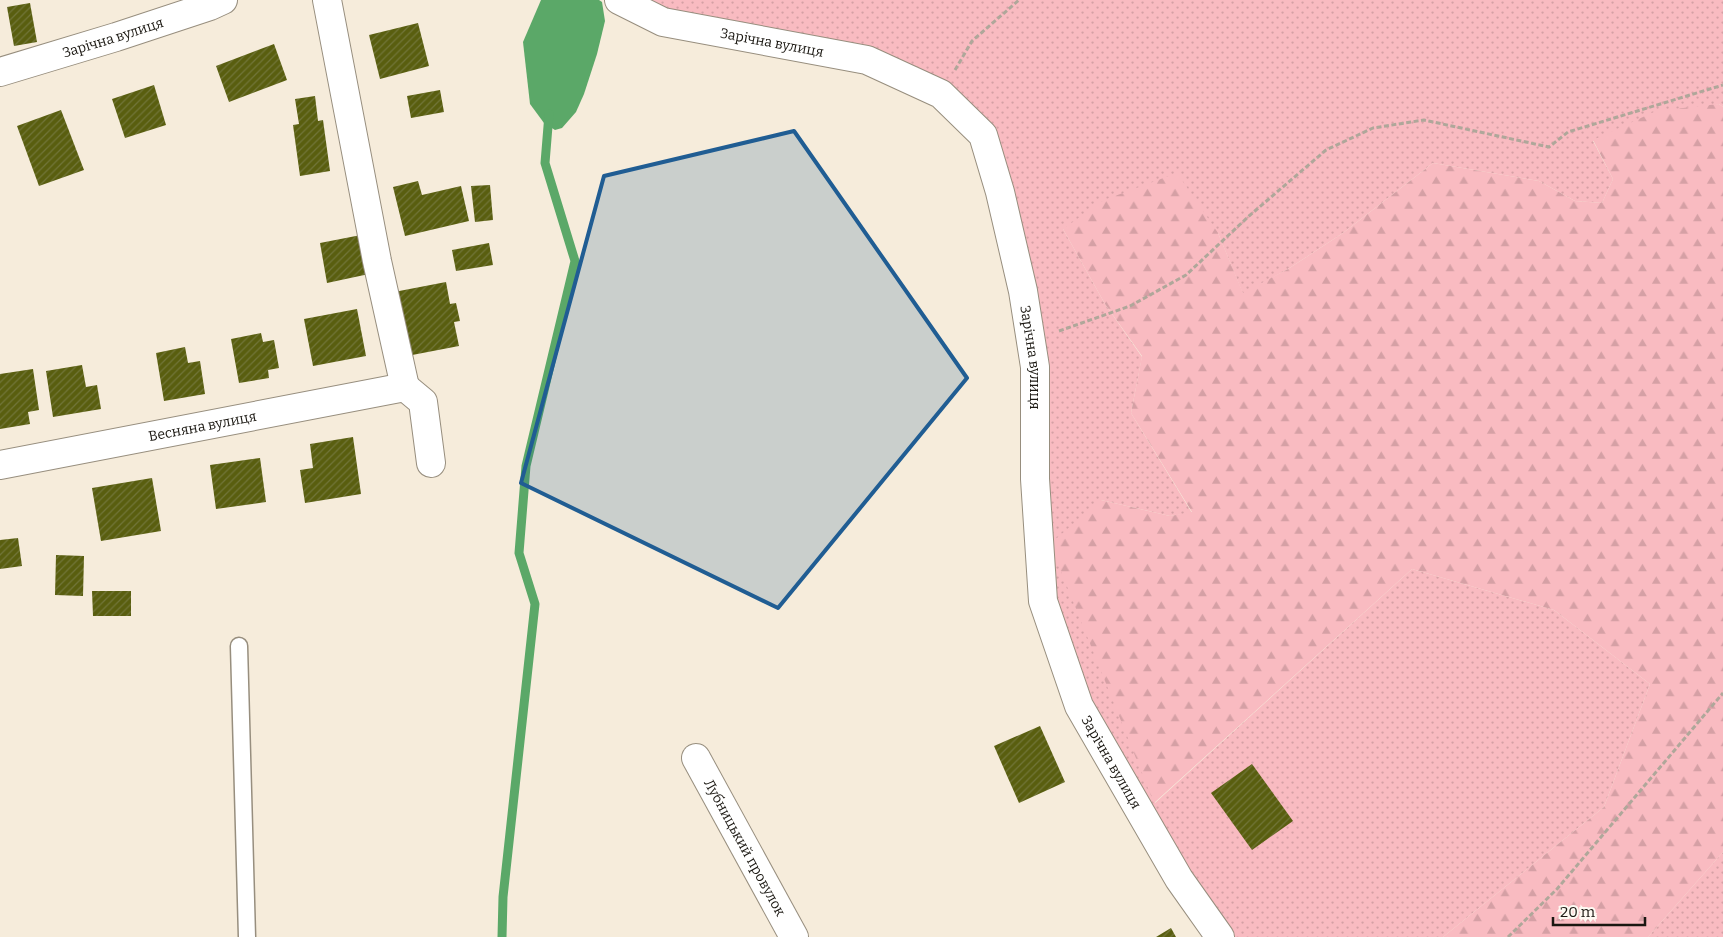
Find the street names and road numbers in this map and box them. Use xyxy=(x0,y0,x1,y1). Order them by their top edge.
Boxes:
street label: Зарічна вулиця xyxy=(60,13,166,61)
street label: Зарічна вулиця xyxy=(719,24,825,60)
street label: Зарічна вулиця xyxy=(1017,304,1044,410)
street label: Весняна вулиця xyxy=(147,407,258,445)
street label: Зарічна вулиця xyxy=(1078,713,1145,812)
street label: Лубницький провулок xyxy=(701,776,790,920)

